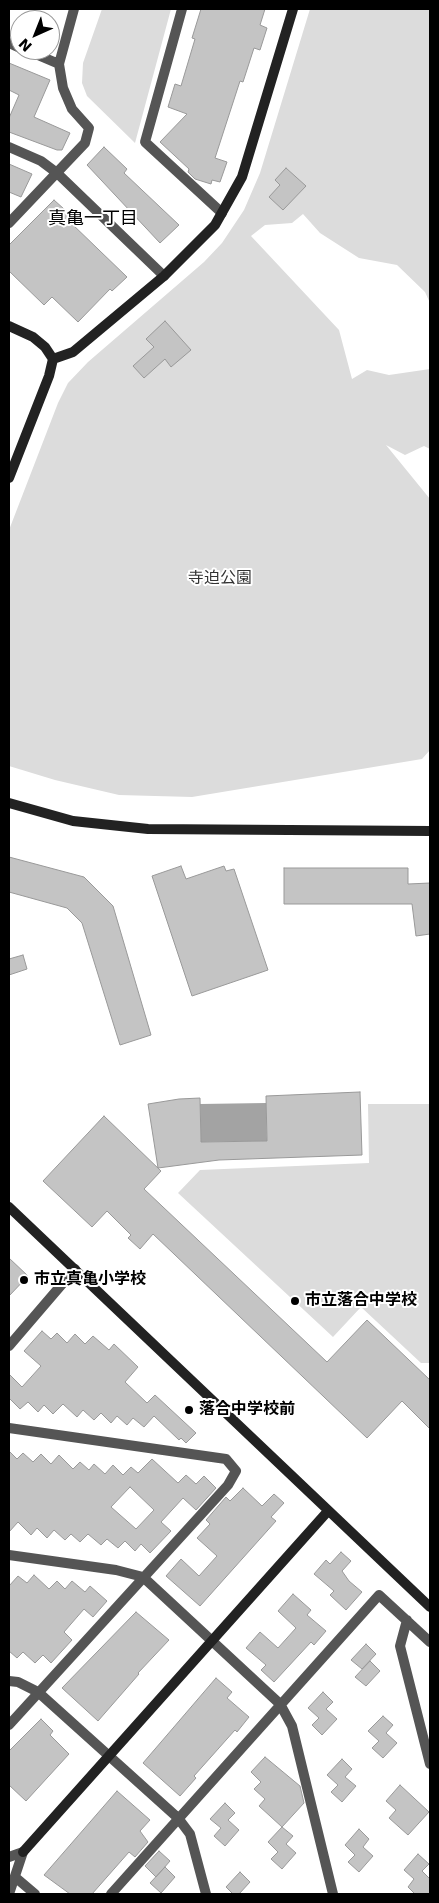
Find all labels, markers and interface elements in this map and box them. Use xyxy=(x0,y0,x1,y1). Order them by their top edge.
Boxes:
north arrow xyxy=(10,10,60,60)
text: N xyxy=(16,35,35,55)
district label: 真亀一丁目 xyxy=(48,208,138,230)
park label: 寺迫公園 xyxy=(188,569,252,589)
place label: 市立真亀小学校 xyxy=(34,1270,146,1290)
marker: 市立真亀小学校 xyxy=(18,1274,30,1286)
place label: 市立落合中学校 xyxy=(305,1291,417,1311)
marker: 市立落合中学校 xyxy=(289,1295,301,1307)
place label: 落合中学校前 xyxy=(199,1400,295,1420)
marker: 落合中学校前 xyxy=(183,1404,195,1416)

